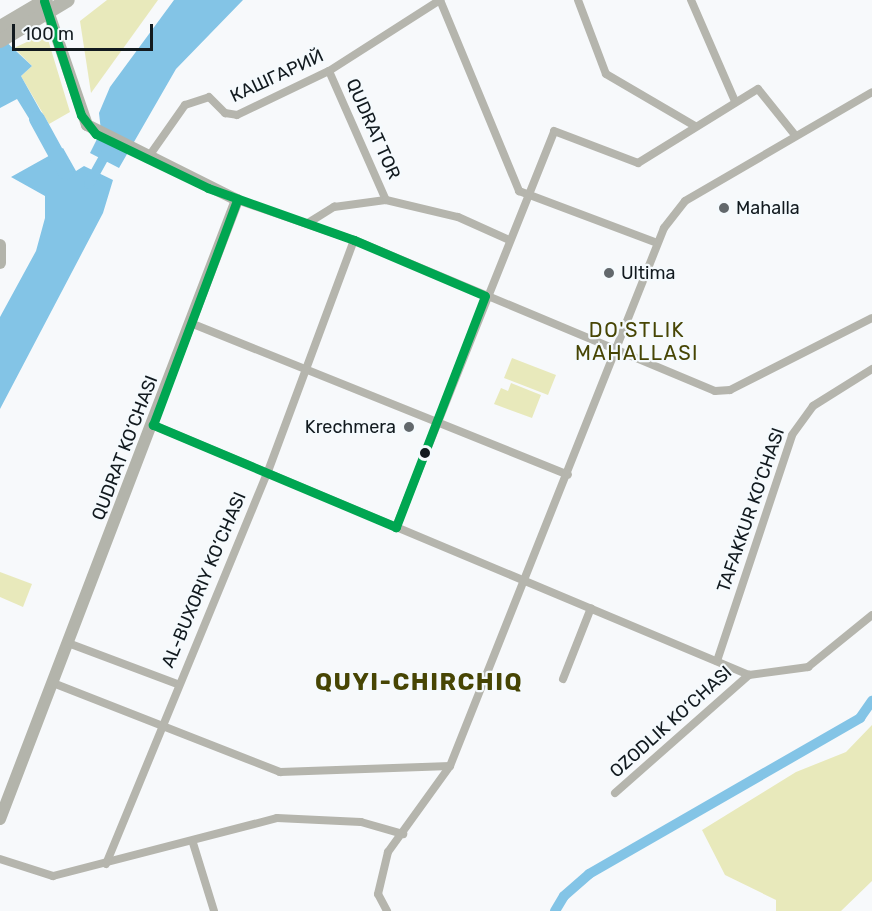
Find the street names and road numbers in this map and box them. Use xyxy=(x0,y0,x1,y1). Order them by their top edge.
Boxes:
street label: КАШГАРИЙ xyxy=(227,45,327,107)
street label: QUDRAT TOR xyxy=(341,75,405,183)
street label: QUDRAT KO‘CHASI xyxy=(87,372,163,524)
street label: TAFAKKUR KO‘CHASI xyxy=(713,425,789,595)
street label: AL-BUXORIY KO‘CHASI xyxy=(157,489,251,671)
street label: OZODLIK KO‘CHASI xyxy=(605,662,737,782)

